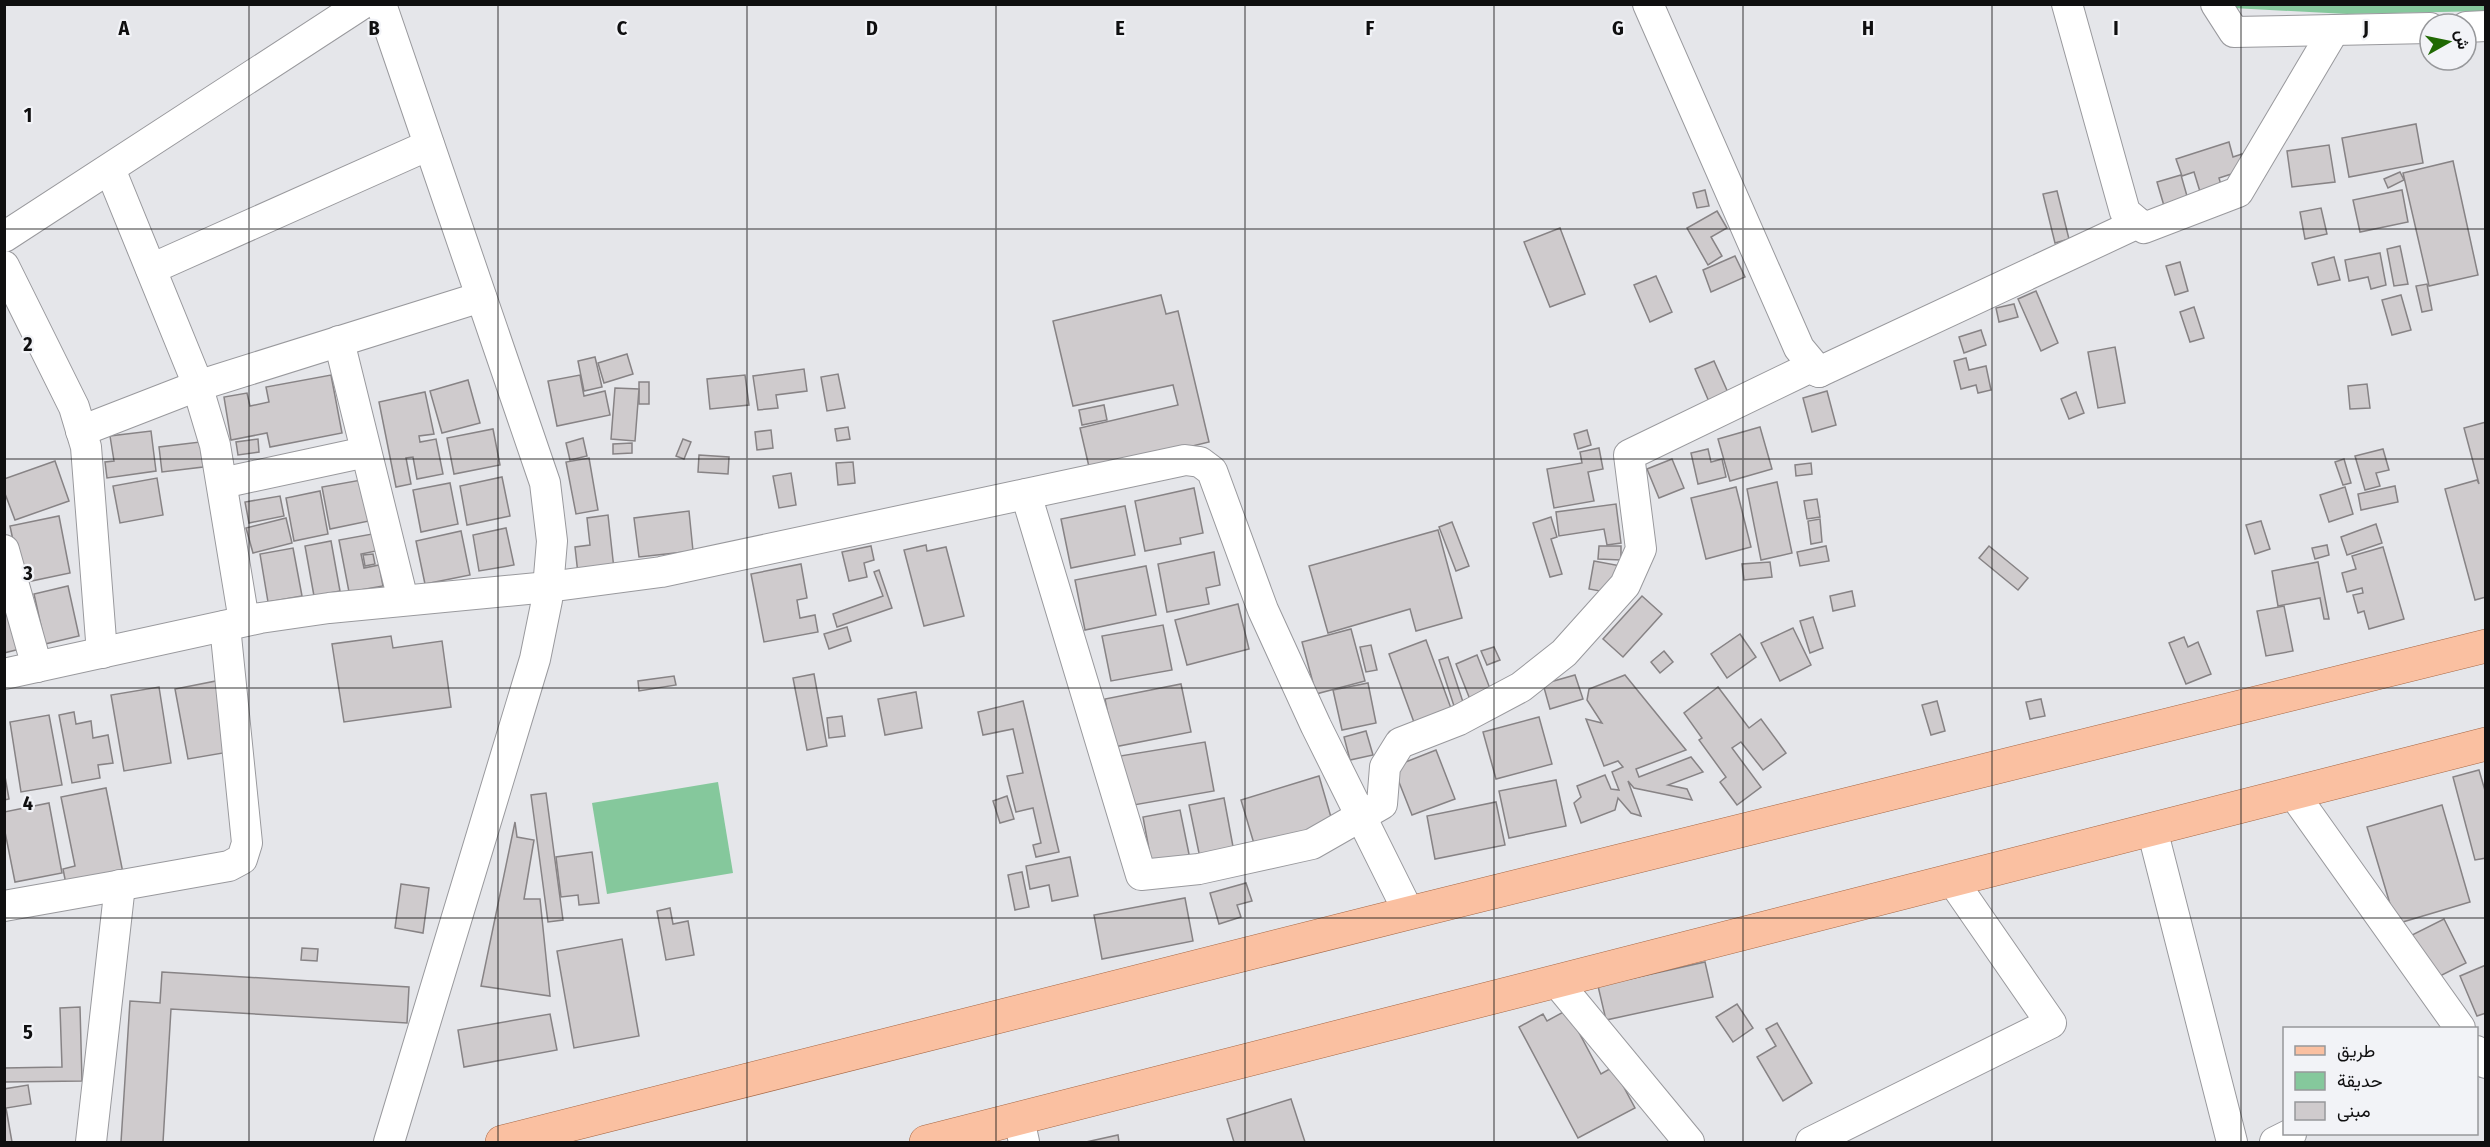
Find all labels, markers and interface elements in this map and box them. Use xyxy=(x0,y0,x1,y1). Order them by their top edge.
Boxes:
north arrow xyxy=(2418,12,2478,72)
text: A xyxy=(118,16,131,40)
text: B xyxy=(368,16,380,40)
text: C xyxy=(617,16,628,40)
text: D xyxy=(866,16,878,40)
text: E xyxy=(1115,16,1125,40)
text: F xyxy=(1366,16,1375,40)
text: G xyxy=(1612,16,1624,40)
text: H xyxy=(1862,16,1874,40)
text: I xyxy=(2113,16,2119,40)
text: J xyxy=(2362,16,2369,40)
text: ش xyxy=(2451,29,2473,51)
text: 1 xyxy=(24,103,32,127)
text: 2 xyxy=(22,332,33,356)
text: 3 xyxy=(22,561,33,585)
text: 4 xyxy=(23,791,33,815)
text: 5 xyxy=(23,1020,33,1044)
legend xyxy=(2283,1027,2478,1135)
text: طريق xyxy=(2337,1040,2375,1062)
text: حديقة xyxy=(2337,1070,2383,1092)
text: مبنى xyxy=(2337,1100,2371,1122)

